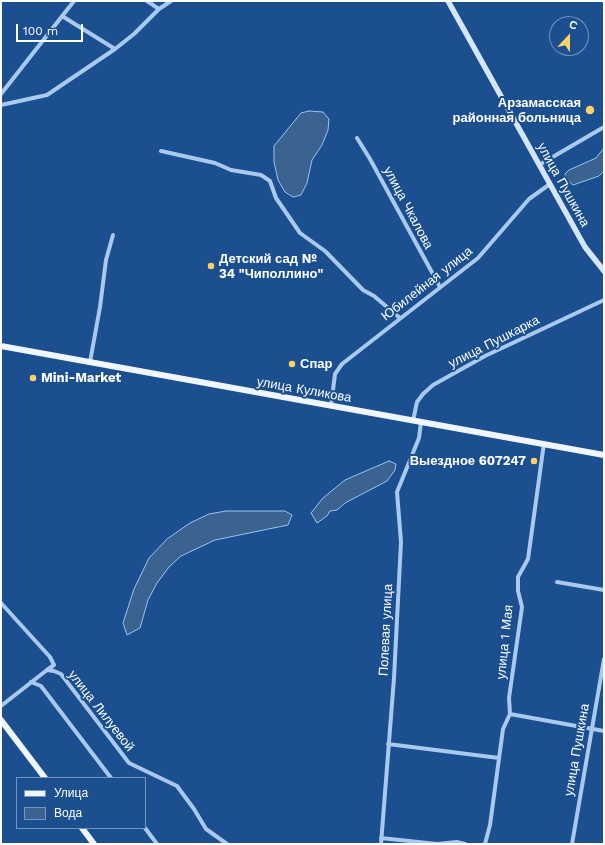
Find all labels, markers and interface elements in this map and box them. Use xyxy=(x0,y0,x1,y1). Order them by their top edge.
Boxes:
scale bar xyxy=(18,16,85,42)
north arrow xyxy=(549,16,589,56)
text: С xyxy=(567,18,579,33)
text: 100 m xyxy=(23,24,58,38)
place label: Арзамасская районная больница xyxy=(453,95,581,126)
marker: Арзамасская районная больница xyxy=(584,104,596,116)
street label: улица Пушкина xyxy=(533,140,593,230)
street label: улица Чкалова xyxy=(380,164,436,252)
street label: Юбилейная улица xyxy=(378,244,476,324)
place label: Детский сад № 34 "Чиполлино" xyxy=(219,251,323,282)
marker: Детский сад № 34 "Чиполлино" xyxy=(206,261,216,271)
street label: улица Пушкарка xyxy=(446,312,542,372)
place label: Спар xyxy=(300,356,332,372)
marker: Спар xyxy=(287,359,297,369)
place label: Mini-Market xyxy=(41,370,121,386)
marker: Mini-Market xyxy=(28,373,38,383)
street label: улица Куликова xyxy=(255,374,353,406)
place label: Выездное 607247 xyxy=(410,453,526,469)
marker: Выездное 607247 xyxy=(529,456,539,466)
street label: Полевая улица xyxy=(376,584,396,676)
street label: улица 1 Мая xyxy=(493,604,517,680)
street label: улица Лилуевой xyxy=(65,667,137,755)
street label: улица Пушкина xyxy=(561,702,593,798)
legend xyxy=(16,777,146,829)
text: Улица xyxy=(54,786,88,800)
text: Вода xyxy=(54,806,82,820)

